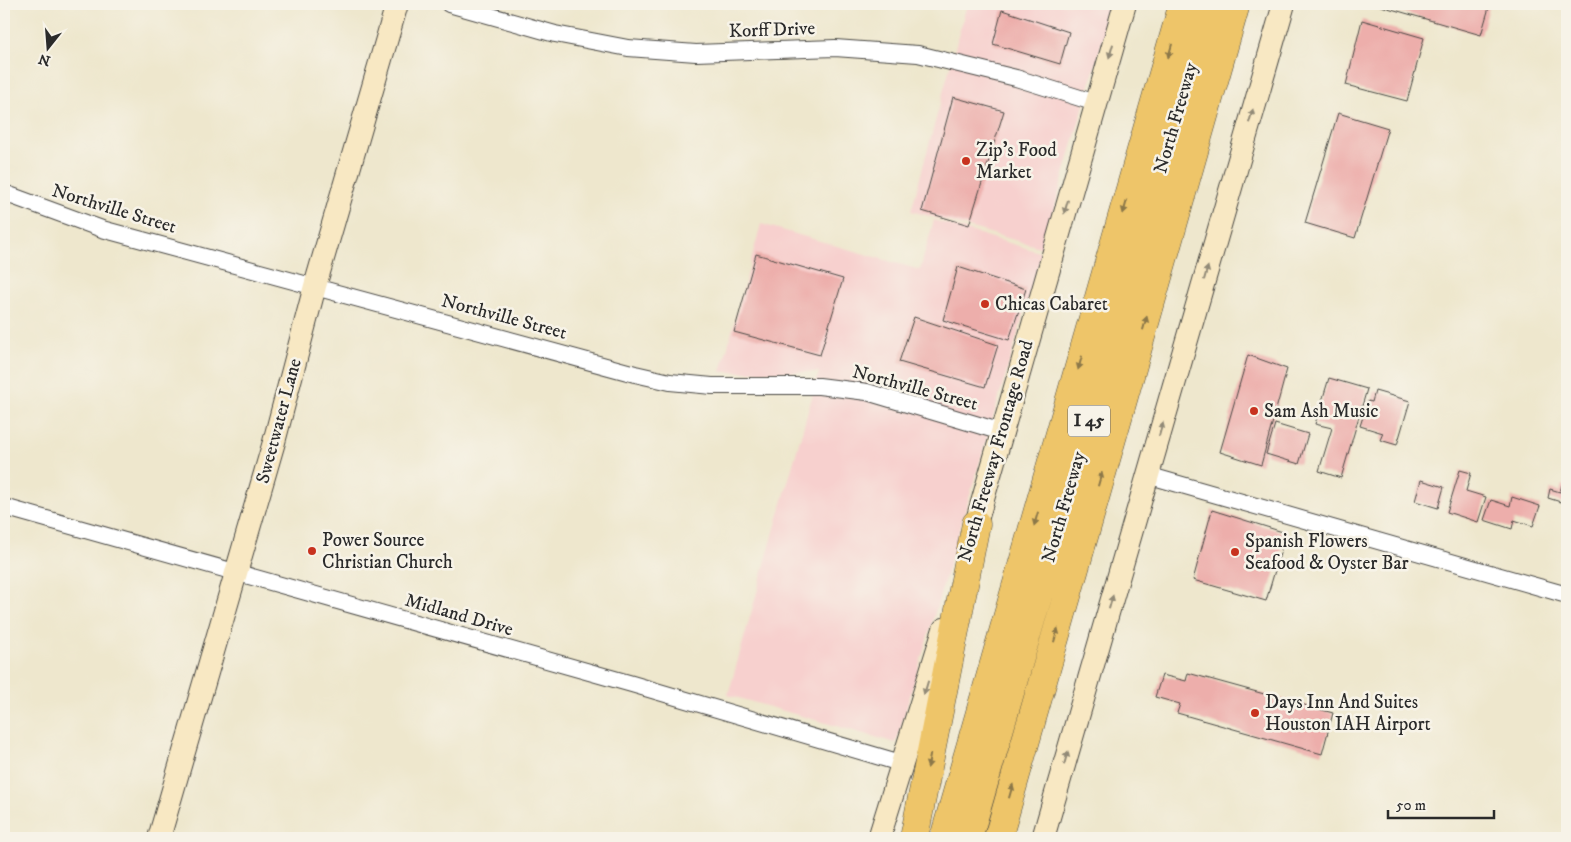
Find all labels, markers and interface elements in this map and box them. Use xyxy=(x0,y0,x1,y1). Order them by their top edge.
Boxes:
street label: Korff Drive xyxy=(728,17,816,43)
north arrow xyxy=(22,22,72,72)
one-way arrow xyxy=(1107,43,1115,58)
one-way arrow xyxy=(1165,43,1173,58)
text: N xyxy=(36,49,53,70)
street label: North Freeway xyxy=(1149,59,1203,176)
one-way arrow xyxy=(1248,109,1256,124)
place label: Zip's Food Market xyxy=(976,139,1057,184)
marker: Zip's Food Market xyxy=(960,155,972,167)
street label: Northville Street xyxy=(49,179,179,239)
one-way arrow xyxy=(1062,199,1070,214)
one-way arrow xyxy=(1121,199,1129,214)
one-way arrow xyxy=(1202,265,1210,280)
street label: Northville Street xyxy=(439,289,569,345)
place label: Chicas Cabaret xyxy=(995,293,1108,316)
marker: Chicas Cabaret xyxy=(979,298,991,310)
one-way arrow xyxy=(1141,315,1149,330)
street label: North Freeway Frontage Road xyxy=(953,337,1039,565)
street label: Sweetwater Lane xyxy=(251,356,307,486)
one-way arrow xyxy=(1076,356,1084,371)
street label: Northville Street xyxy=(850,360,980,416)
place label: Sam Ash Music xyxy=(1264,400,1379,423)
marker: Sam Ash Music xyxy=(1248,405,1260,417)
road number: I 45 xyxy=(1068,406,1110,436)
one-way arrow xyxy=(1157,421,1165,436)
street label: North Freeway xyxy=(1037,448,1091,565)
one-way arrow xyxy=(1097,471,1105,486)
one-way arrow xyxy=(1031,512,1039,527)
place label: Power Source Christian Church xyxy=(322,529,453,574)
place label: Spanish Flowers Seafood & Oyster Bar xyxy=(1245,530,1409,575)
marker: Power Source Christian Church xyxy=(306,545,318,557)
marker: Spanish Flowers Seafood & Oyster Bar xyxy=(1229,546,1241,558)
street label: Midland Drive xyxy=(402,589,516,641)
one-way arrow xyxy=(1107,594,1115,609)
one-way arrow xyxy=(1052,627,1060,642)
one-way arrow xyxy=(922,681,930,696)
place label: Days Inn And Suites Houston IAH Airport xyxy=(1265,691,1431,736)
marker: Days Inn And Suites Houston IAH Airport xyxy=(1249,707,1261,719)
one-way arrow xyxy=(1063,750,1071,765)
one-way arrow xyxy=(925,753,933,768)
one-way arrow xyxy=(1008,784,1016,799)
scale bar xyxy=(1388,787,1495,819)
text: 50 m xyxy=(1396,796,1426,815)

